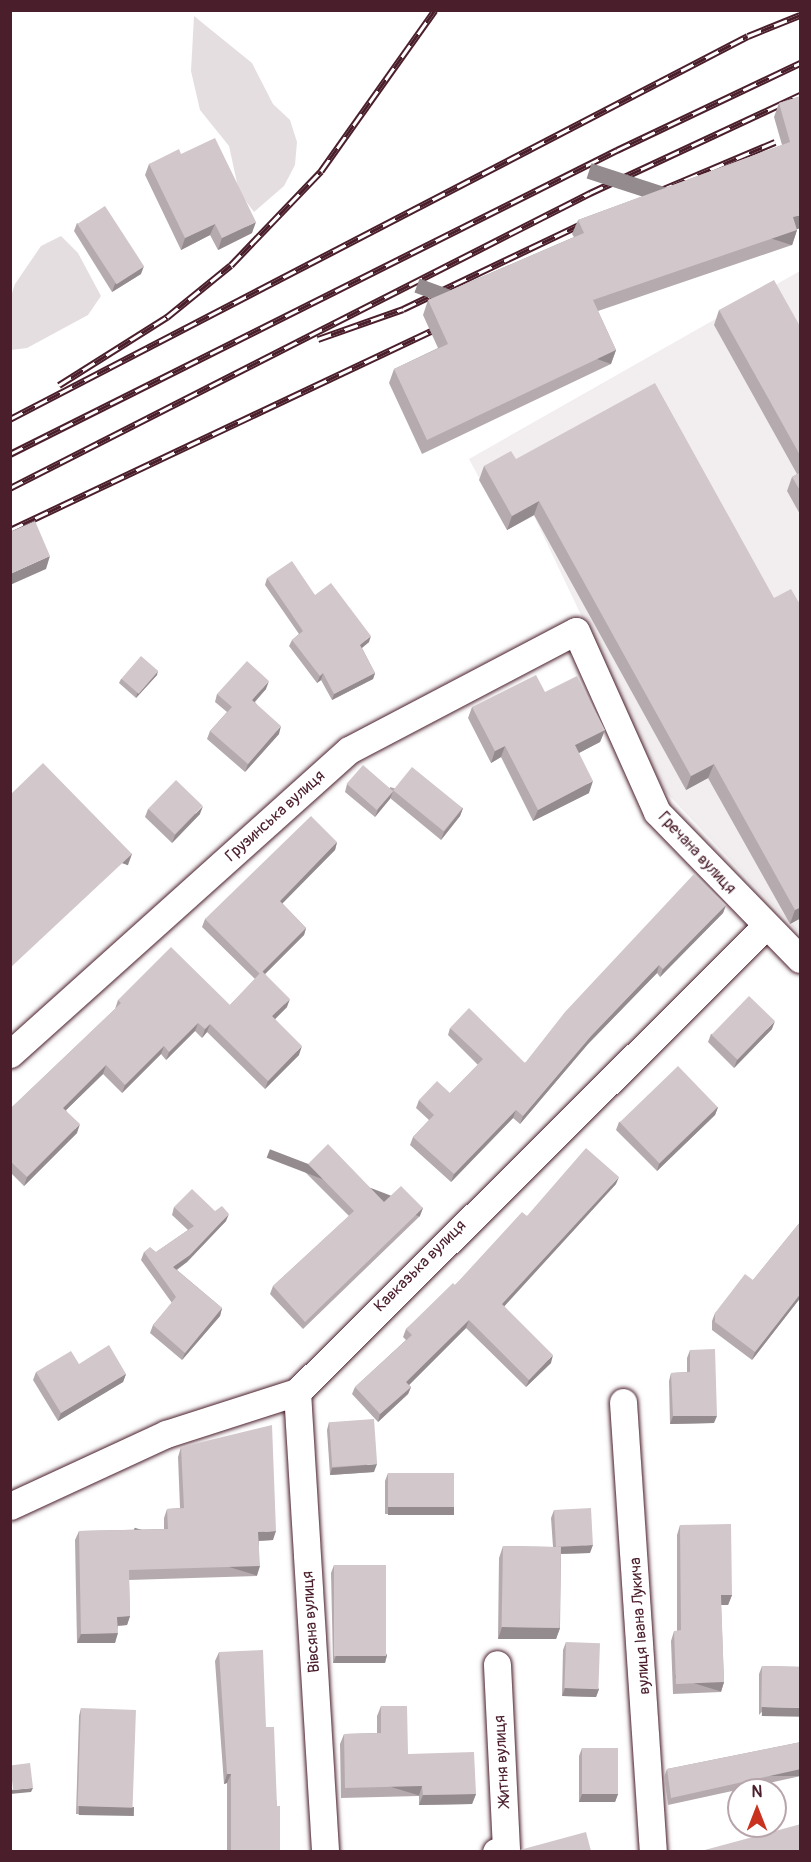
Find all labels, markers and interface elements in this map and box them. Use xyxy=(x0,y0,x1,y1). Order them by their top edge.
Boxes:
street label: Грузинська вулиця xyxy=(221,766,329,866)
street label: Гречана вулиця xyxy=(654,808,740,898)
street label: Кавказька вулиця xyxy=(370,1216,470,1316)
street label: вулиця Івана Лукича xyxy=(626,1557,654,1695)
street label: Вівсяна вулиця xyxy=(298,1570,324,1674)
street label: Житня вулиця xyxy=(490,1715,514,1807)
north arrow xyxy=(727,1778,787,1838)
text: N xyxy=(752,1782,762,1802)

